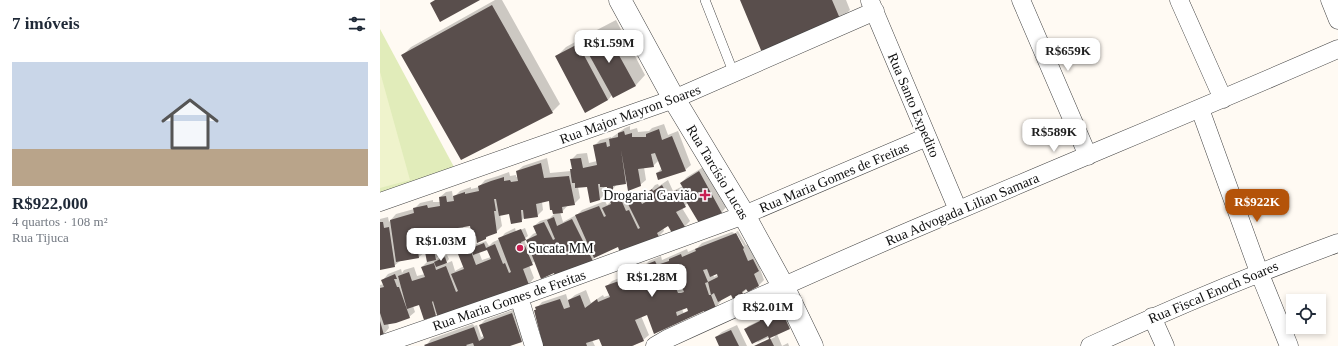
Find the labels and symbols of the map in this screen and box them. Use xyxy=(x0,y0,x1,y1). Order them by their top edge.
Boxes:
pin: R$1.59M xyxy=(572,30,646,64)
pin: R$659K xyxy=(1035,38,1101,72)
street label: Rua Santo Expedito xyxy=(885,51,942,160)
street label: Rua Major Mayron Soares xyxy=(558,82,703,147)
pin: R$589K xyxy=(1021,119,1087,153)
street label: Rua Tarcísio Lucas xyxy=(683,122,752,222)
street label: Rua Maria Gomes de Freitas xyxy=(757,139,911,216)
street label: Rua Advogada Lilian Samara xyxy=(883,170,1042,249)
place label: Drogaria Gavião xyxy=(603,188,697,203)
pin: R$922K xyxy=(1224,189,1290,223)
marker: Drogaria Gavião xyxy=(700,190,710,200)
pin: R$1.03M xyxy=(404,228,478,262)
place label: Sucata MM xyxy=(528,241,594,256)
marker: Sucata MM xyxy=(515,243,525,253)
street label: Rua Fiscal Enoch Soares xyxy=(1146,258,1280,327)
pin: R$1.28M xyxy=(615,264,689,298)
street label: Rua Maria Gomes de Freitas xyxy=(431,267,588,334)
pin: R$2.01M xyxy=(731,294,805,328)

